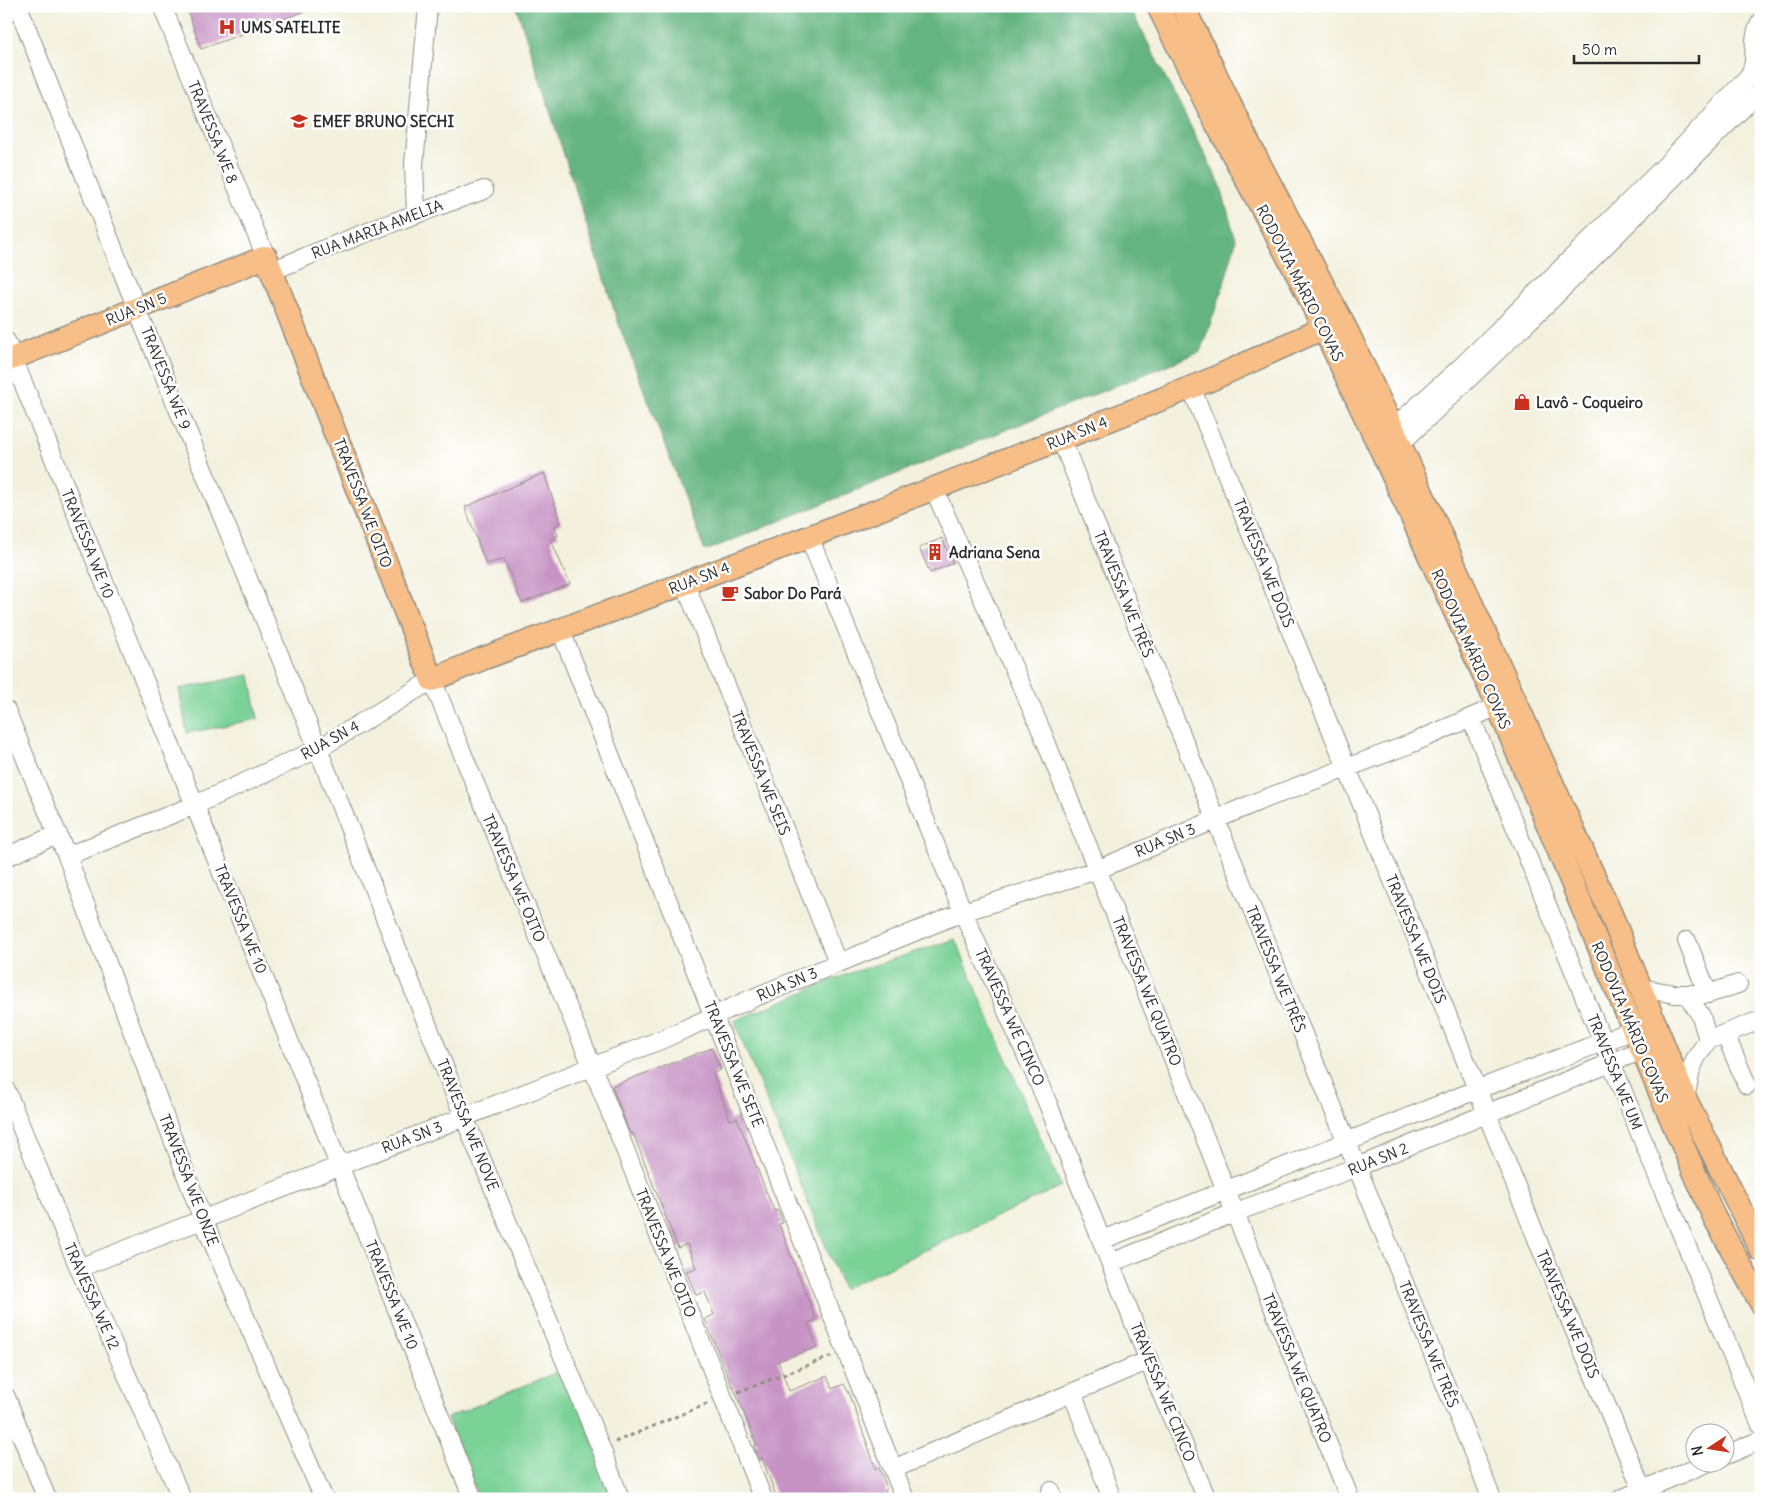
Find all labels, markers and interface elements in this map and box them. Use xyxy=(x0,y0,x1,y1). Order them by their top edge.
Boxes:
hospital icon: UMS SATELITE xyxy=(217,17,237,37)
place label: UMS SATELITE xyxy=(241,18,341,37)
scale bar xyxy=(1574,32,1700,64)
text: 50 m xyxy=(1582,40,1617,59)
street label: TRAVESSA WE 8 xyxy=(184,78,242,186)
school or university icon: EMEF BRUNO SECHI xyxy=(289,111,309,131)
place label: EMEF BRUNO SECHI xyxy=(313,112,454,131)
street label: RUA MARIA AMELIA xyxy=(309,195,446,263)
street label: RODOVIA MÁRIO COVAS xyxy=(1252,202,1348,364)
street label: RUA SN 5 xyxy=(103,288,169,330)
street label: TRAVESSA WE 9 xyxy=(137,324,195,432)
shop icon: Lavô - Coqueiro xyxy=(1512,392,1532,412)
place label: Lavô - Coqueiro xyxy=(1536,393,1643,413)
street label: RUA SN 4 xyxy=(1044,412,1110,454)
street label: TRAVESSA WE OITO xyxy=(329,435,397,571)
street label: TRAVESSA WE 10 xyxy=(57,486,119,602)
street label: TRAVESSA WE DOIS xyxy=(1229,496,1299,630)
street label: TRAVESSA WE TRÊS xyxy=(1090,528,1158,660)
building icon: Adriana Sena xyxy=(925,542,945,562)
place label: Adriana Sena xyxy=(949,543,1040,562)
street label: RUA SN 4 xyxy=(666,558,733,598)
street label: RODOVIA MÁRIO COVAS xyxy=(1427,566,1515,732)
cafe icon: Sabor Do Pará xyxy=(720,583,740,603)
place label: Sabor Do Pará xyxy=(744,584,842,603)
street label: TRAVESSA WE SEIS xyxy=(727,708,795,838)
street label: RUA SN 4 xyxy=(297,716,363,764)
street label: TRAVESSA WE OITO xyxy=(478,811,550,945)
street label: RUA SN 3 xyxy=(1132,819,1198,861)
street label: TRAVESSA WE 10 xyxy=(210,861,272,977)
street label: TRAVESSA WE DOIS xyxy=(1381,872,1451,1006)
street label: TRAVESSA WE TRÊS xyxy=(1242,903,1310,1035)
street label: TRAVESSA WE QUATRO xyxy=(1108,913,1186,1069)
street label: RODOVIA MÁRIO COVAS xyxy=(1587,939,1673,1105)
street label: TRAVESSA WE CINCO xyxy=(971,945,1049,1089)
street label: RUA SN 3 xyxy=(754,963,820,1005)
street label: TRAVESSA WE SETE xyxy=(700,998,768,1130)
street label: TRAVESSA WE UM xyxy=(1583,1011,1647,1133)
street label: TRAVESSA WE NOVE xyxy=(433,1056,503,1194)
street label: TRAVESSA WE ONZE xyxy=(155,1111,223,1249)
street label: RUA SN 3 xyxy=(379,1117,445,1157)
street label: RUA SN 2 xyxy=(1345,1138,1411,1180)
street label: TRAVESSA WE OITO xyxy=(631,1186,701,1320)
street label: TRAVESSA WE 10 xyxy=(361,1237,423,1353)
street label: TRAVESSA WE 12 xyxy=(60,1240,124,1352)
street label: TRAVESSA WE DOIS xyxy=(1532,1247,1604,1381)
street label: TRAVESSA WE TRÊS xyxy=(1395,1278,1463,1410)
street label: TRAVESSA WE QUATRO xyxy=(1258,1290,1336,1446)
street label: TRAVESSA WE CINCO xyxy=(1126,1320,1200,1464)
north arrow xyxy=(1684,1422,1734,1472)
text: N xyxy=(1687,1444,1707,1457)

